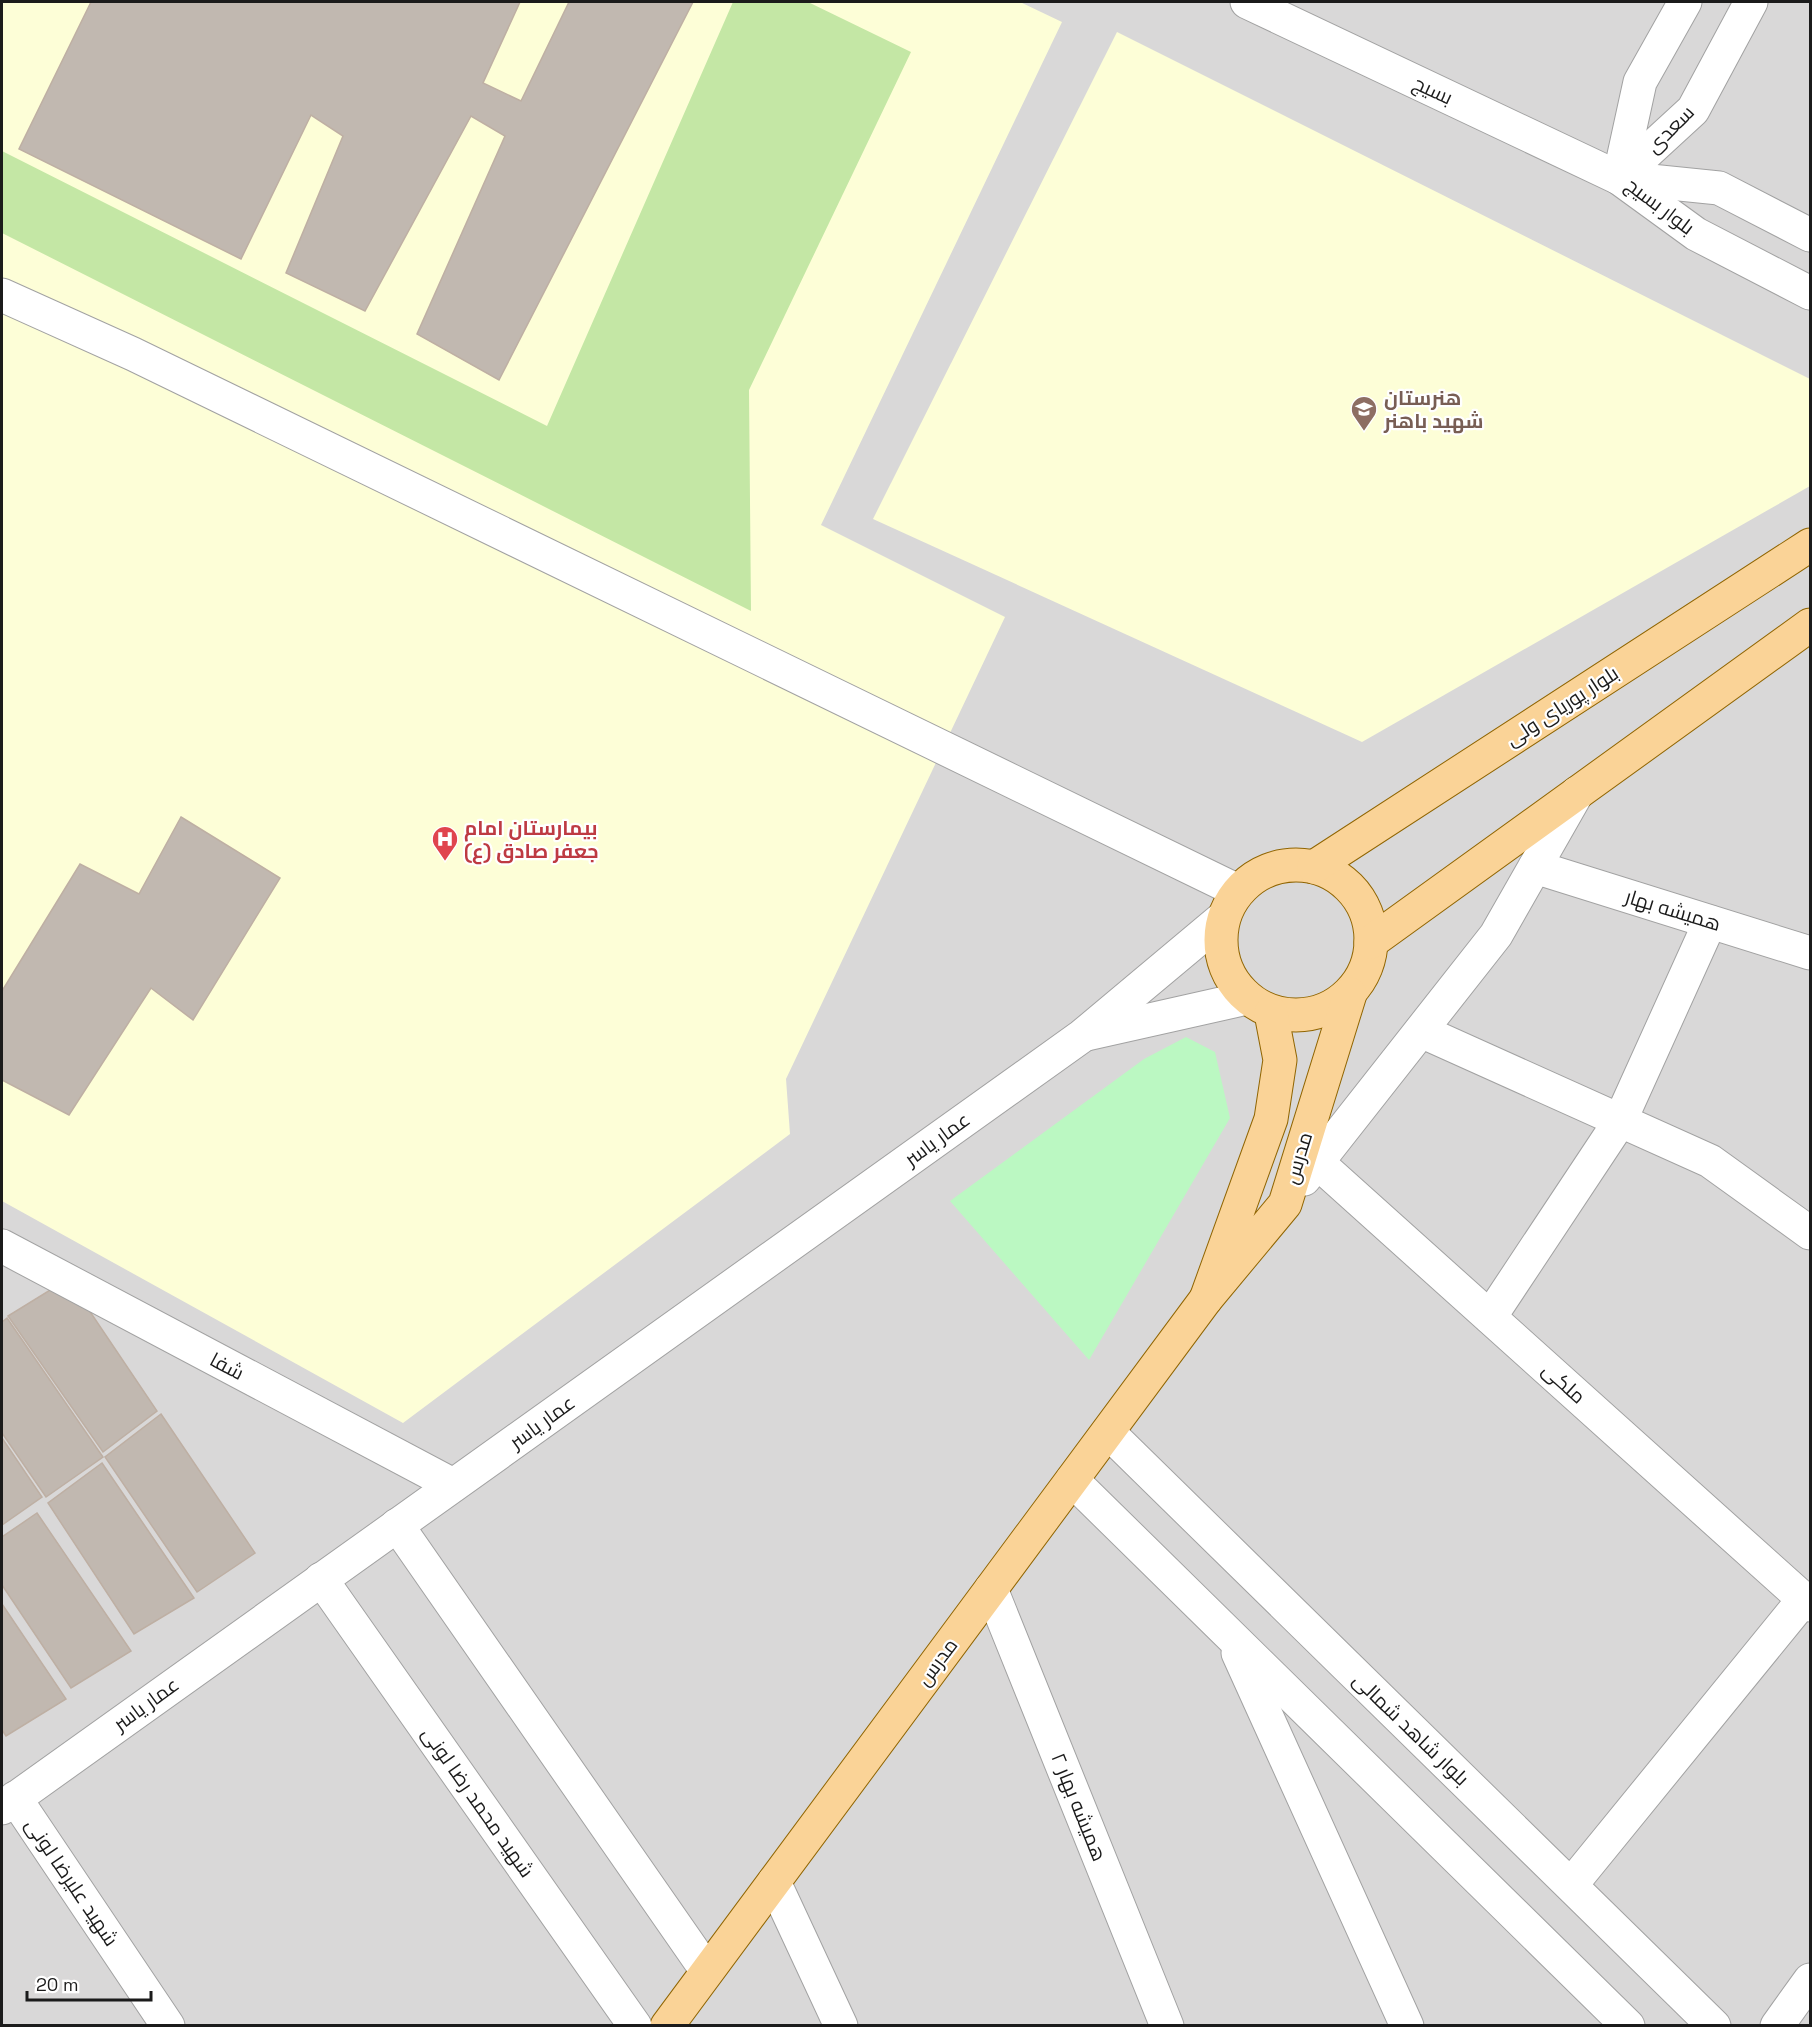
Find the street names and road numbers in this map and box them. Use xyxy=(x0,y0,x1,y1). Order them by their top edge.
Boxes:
street label: بسیج xyxy=(1409,70,1457,111)
street label: سعدی xyxy=(1640,99,1700,159)
street label: بلوار بسیج xyxy=(1620,172,1700,241)
street label: بلوار پوریای ولی xyxy=(1501,660,1623,752)
street label: همیشه بهار xyxy=(1621,883,1724,937)
street label: عمار یاسر xyxy=(898,1106,975,1172)
street label: مدرس xyxy=(1278,1129,1318,1187)
street label: شفا xyxy=(205,1346,249,1386)
street label: ملکی xyxy=(1537,1357,1591,1409)
street label: عمار یاسر xyxy=(503,1389,580,1455)
street label: مدرس xyxy=(911,1633,963,1691)
street label: بلوار شاهد شمالی xyxy=(1347,1667,1475,1791)
street label: عمار یاسر xyxy=(107,1671,184,1737)
street label: شهید محمد رضا لونی xyxy=(416,1721,540,1883)
street label: همیشه بهار ۲ xyxy=(1045,1749,1113,1865)
street label: شهید علیرضا لونی xyxy=(20,1813,124,1951)

